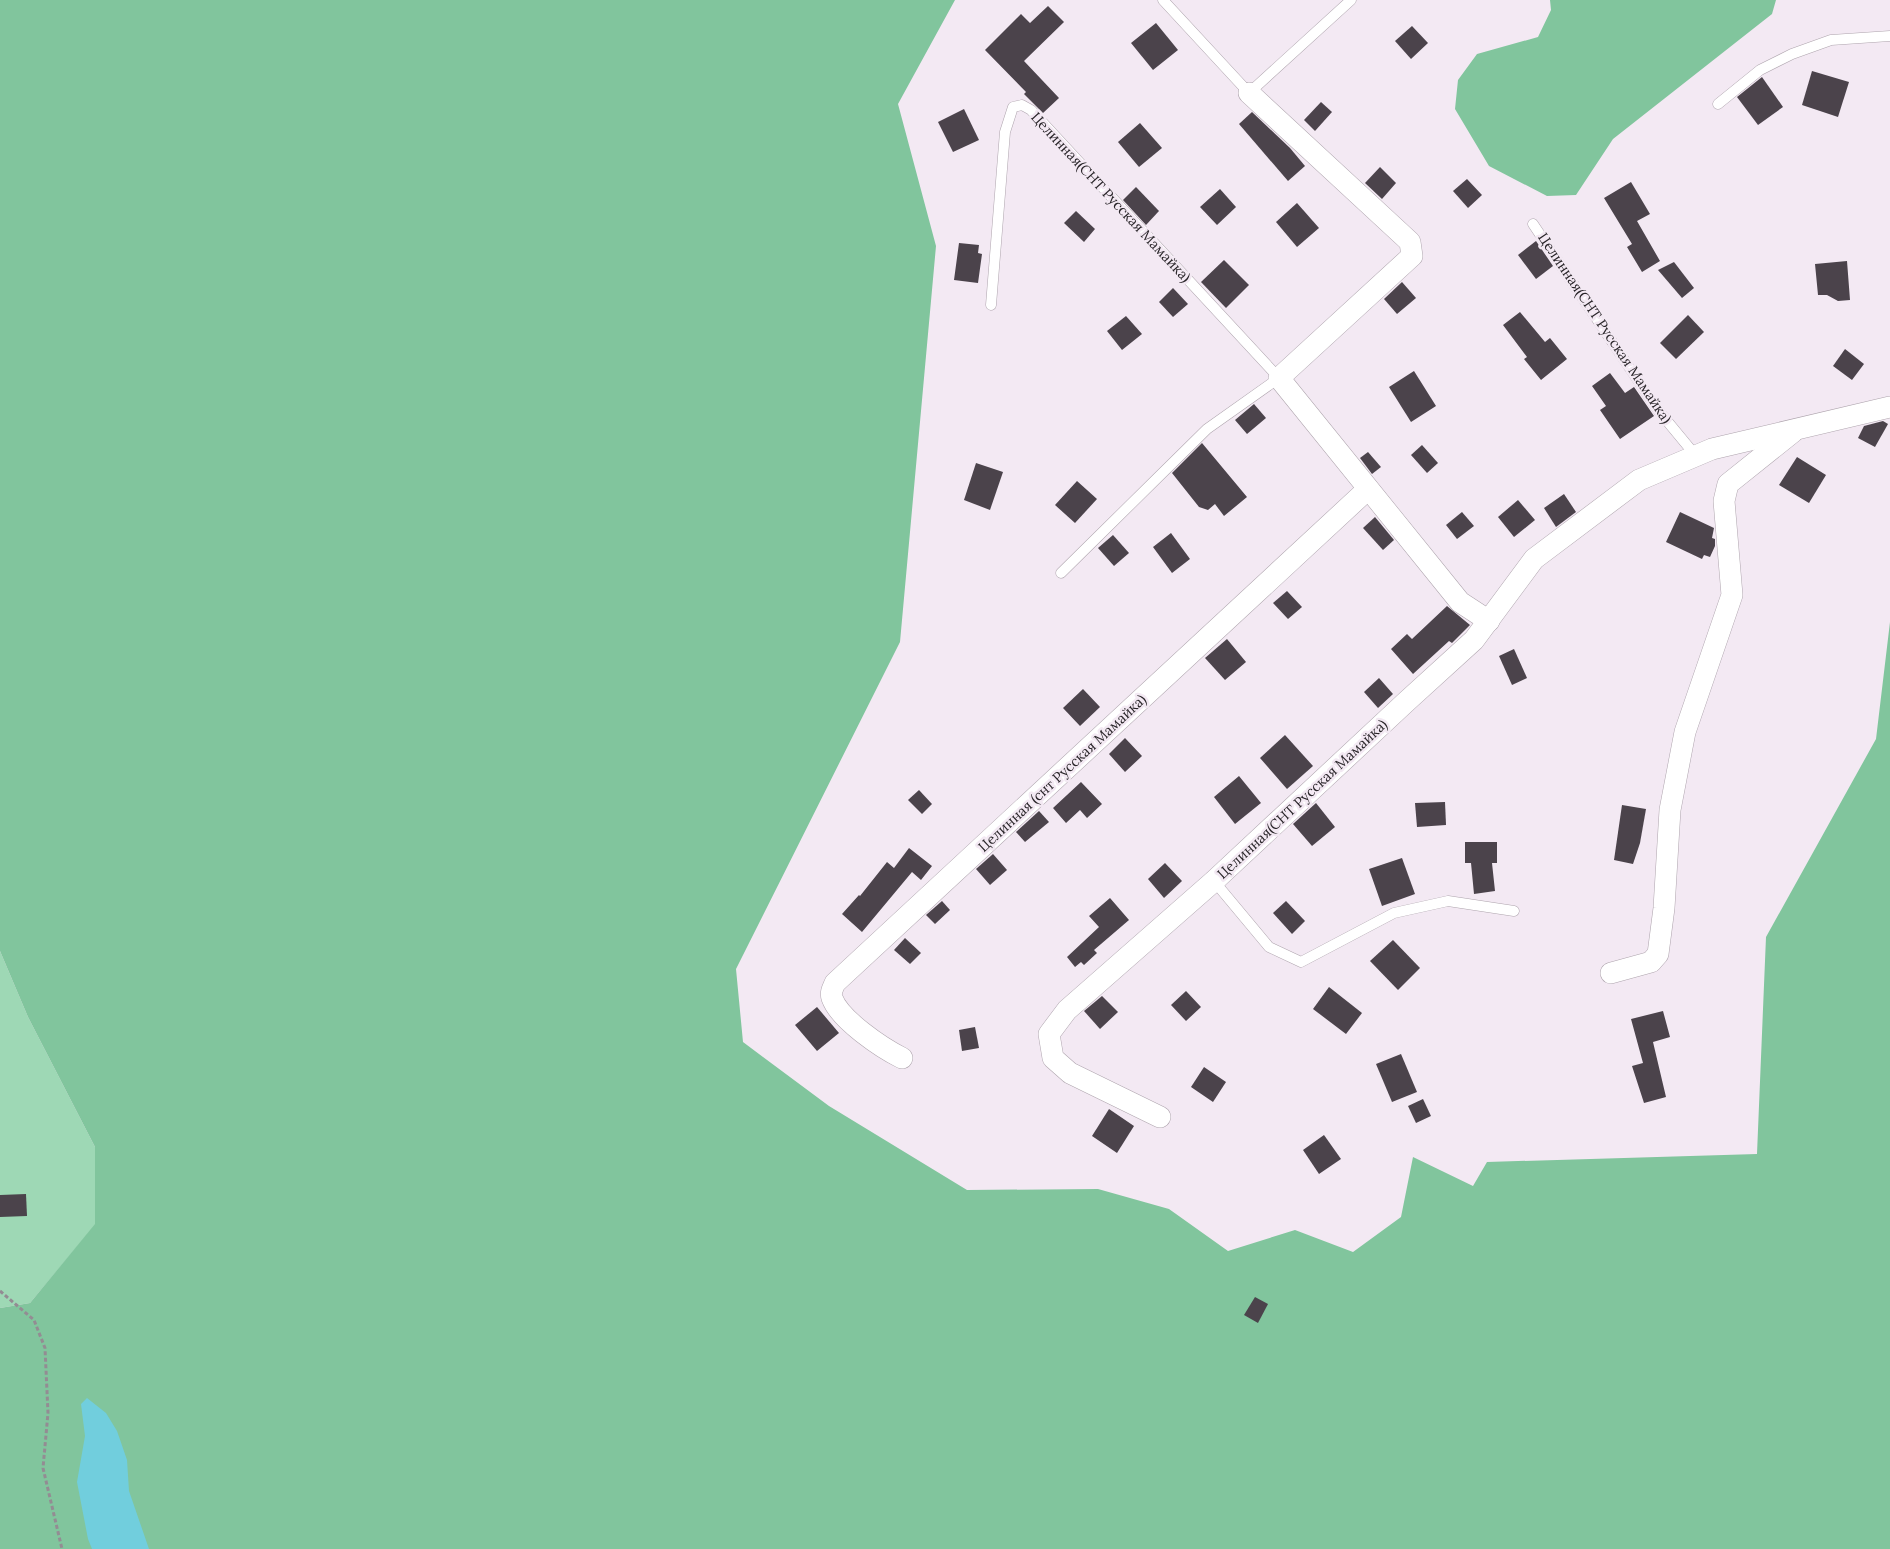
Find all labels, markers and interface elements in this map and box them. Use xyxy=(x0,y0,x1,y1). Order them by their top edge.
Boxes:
street label: Целинная(СНТ Русская Мамайка) xyxy=(1027,108,1195,286)
street label: Целинная(СНТ Русская Мамайка) xyxy=(1534,229,1676,427)
street label: Целинная (снт Русская Мамайка) xyxy=(974,690,1150,856)
street label: Целинная(СНТ Русская Мамайка) xyxy=(1213,715,1391,883)

